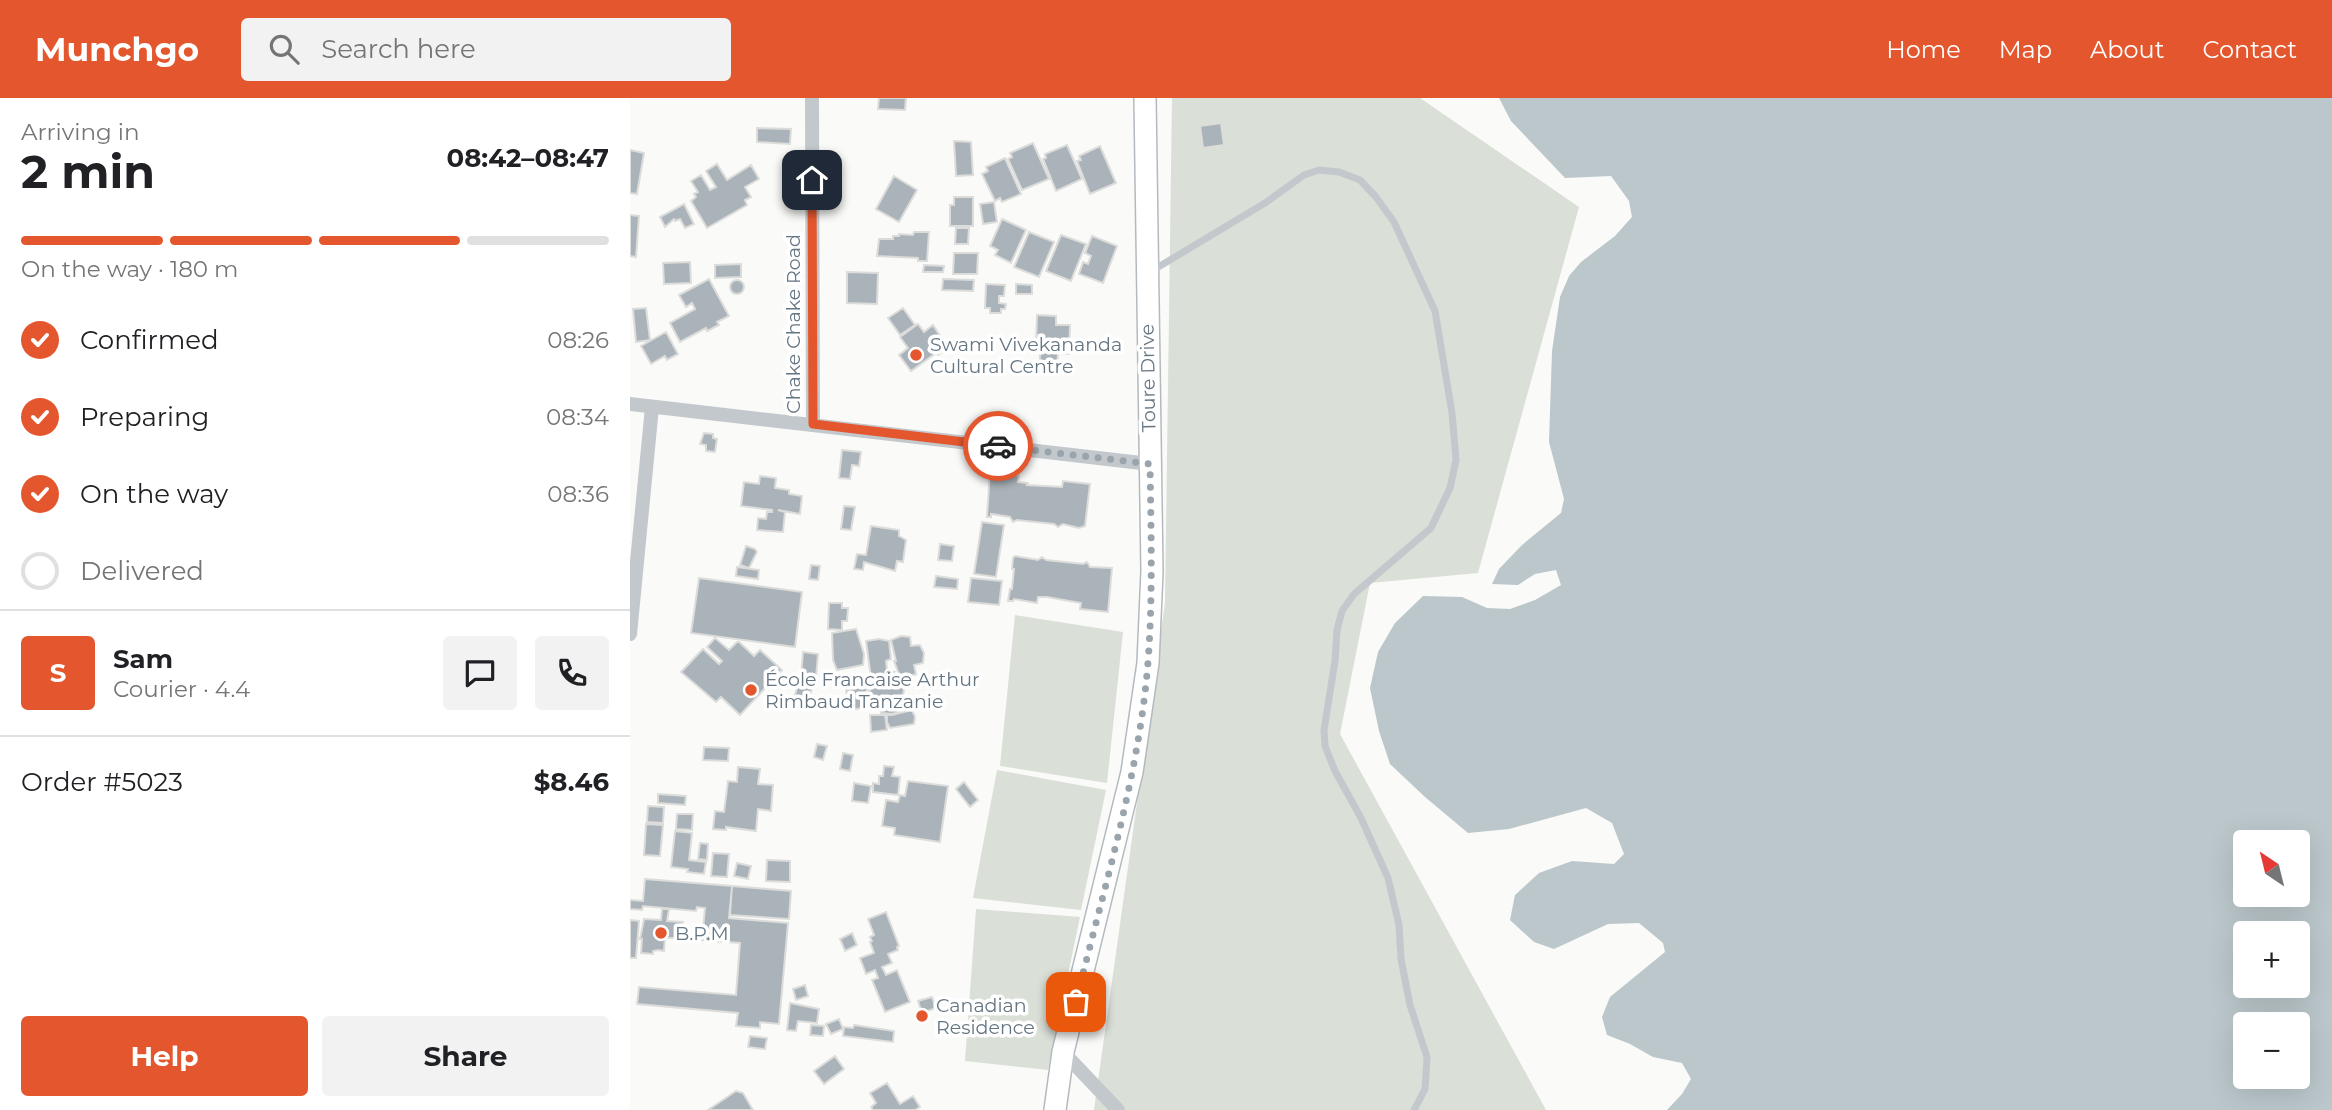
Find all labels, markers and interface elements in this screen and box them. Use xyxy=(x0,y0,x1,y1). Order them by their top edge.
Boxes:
search box xyxy=(241,18,731,81)
text: Munchgo xyxy=(35,29,199,69)
icon: search xyxy=(265,30,303,68)
text: Search here xyxy=(321,33,476,65)
text: Home xyxy=(1886,35,1961,64)
text: Map xyxy=(1999,35,2052,64)
text: About xyxy=(2090,35,2164,64)
text: Contact xyxy=(2202,35,2297,64)
text: Arriving in xyxy=(21,118,140,146)
text: 08:42–08:47 xyxy=(447,142,609,174)
text: 2 min xyxy=(21,143,155,200)
pin xyxy=(782,150,842,210)
icon: home xyxy=(793,161,831,199)
street label: Chake Chake Road xyxy=(782,234,805,414)
text: On the way · 180 m xyxy=(21,255,239,283)
icon: check xyxy=(21,321,59,359)
text: Confirmed xyxy=(80,324,219,356)
street label: Toure Drive xyxy=(1136,324,1160,432)
text: 08:26 xyxy=(547,326,609,354)
place label: Swami Vivekananda Cultural Centre xyxy=(930,333,1122,378)
marker: Swami Vivekananda Cultural Centre xyxy=(908,347,924,363)
icon: check xyxy=(21,398,59,436)
text: Preparing xyxy=(80,401,209,433)
text: 08:34 xyxy=(546,403,609,431)
courier xyxy=(963,411,1033,481)
icon: car xyxy=(979,427,1017,465)
icon: check xyxy=(21,475,59,513)
text: On the way xyxy=(80,478,228,510)
text: 08:36 xyxy=(547,480,609,508)
text: Delivered xyxy=(80,555,204,587)
button: chat xyxy=(443,636,517,710)
button: phone xyxy=(535,636,609,710)
text: Sam xyxy=(113,643,173,675)
text: S xyxy=(50,657,66,689)
place label: École Francaise Arthur Rimbaud Tanzanie xyxy=(765,668,980,713)
text: Courier · 4.4 xyxy=(113,675,250,703)
marker: École Francaise Arthur Rimbaud Tanzanie xyxy=(743,682,759,698)
text: Order #5023 xyxy=(21,766,183,798)
text: $8.46 xyxy=(534,766,609,798)
north arrow xyxy=(2233,830,2310,906)
map controls xyxy=(2233,830,2310,1089)
button: + xyxy=(2233,921,2310,998)
place label: B.P.M xyxy=(675,922,729,945)
marker: B.P.M xyxy=(653,925,669,941)
pin xyxy=(1046,972,1106,1032)
icon: bag xyxy=(1057,983,1095,1021)
place label: Canadian Residence xyxy=(936,994,1035,1039)
marker: Canadian Residence xyxy=(914,1008,930,1024)
button: − xyxy=(2233,1012,2310,1089)
button: Help xyxy=(21,1016,308,1096)
button: Share xyxy=(322,1016,609,1096)

